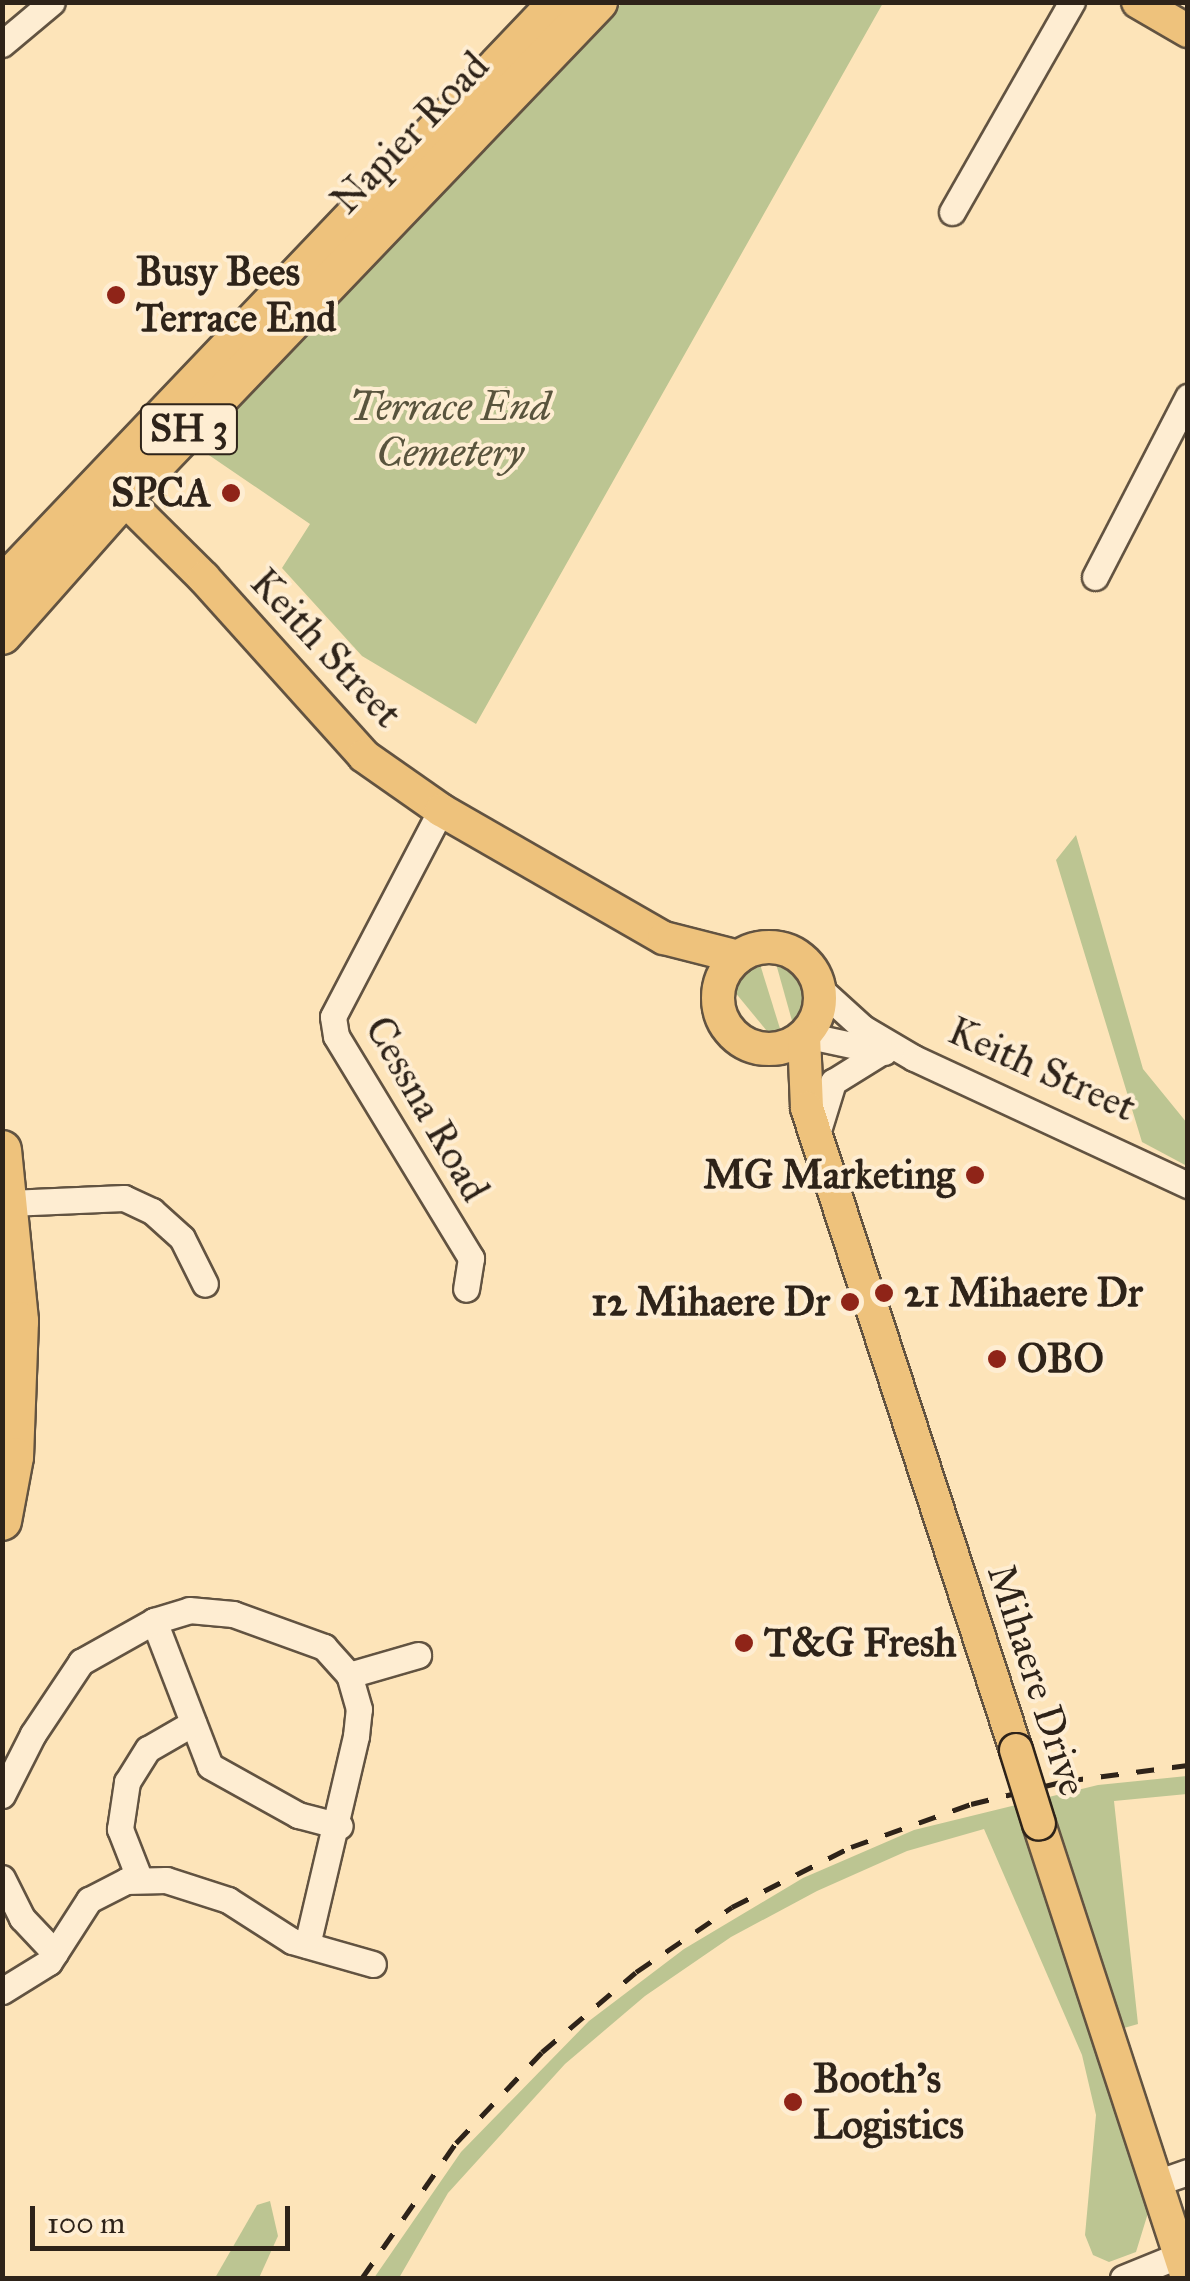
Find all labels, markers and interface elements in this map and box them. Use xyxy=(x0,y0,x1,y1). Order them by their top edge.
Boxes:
street label: Napier Road xyxy=(321,42,499,224)
place label: Busy Bees Terrace End xyxy=(136,248,336,342)
marker: Busy Bees Terrace End xyxy=(105,284,127,306)
park label: Terrace End Cemetery xyxy=(349,383,551,477)
road number: SH 3 xyxy=(139,396,239,462)
place label: SPCA xyxy=(111,469,211,517)
marker: SPCA xyxy=(220,482,242,504)
street label: Keith Street xyxy=(240,559,412,737)
street label: Keith Street xyxy=(941,1006,1143,1132)
street label: Cessna Road xyxy=(355,1008,499,1210)
place label: MG Marketing xyxy=(703,1151,955,1199)
marker: MG Marketing xyxy=(964,1164,986,1186)
place label: 21 Mihaere Dr xyxy=(904,1269,1143,1317)
place label: 12 Mihaere Dr xyxy=(591,1278,830,1326)
marker: 21 Mihaere Dr xyxy=(873,1282,895,1304)
marker: 12 Mihaere Dr xyxy=(839,1291,861,1313)
place label: OBO xyxy=(1017,1335,1104,1383)
marker: OBO xyxy=(986,1348,1008,1370)
street label: Mihaere Drive xyxy=(977,1558,1097,1802)
place label: T&G Fresh xyxy=(764,1619,957,1667)
marker: T&G Fresh xyxy=(733,1632,755,1654)
place label: Booth's Logistics xyxy=(813,2055,964,2149)
marker: Booth's Logistics xyxy=(782,2091,804,2113)
scale bar xyxy=(35,2186,295,2248)
text: 100 m xyxy=(47,2205,125,2241)

